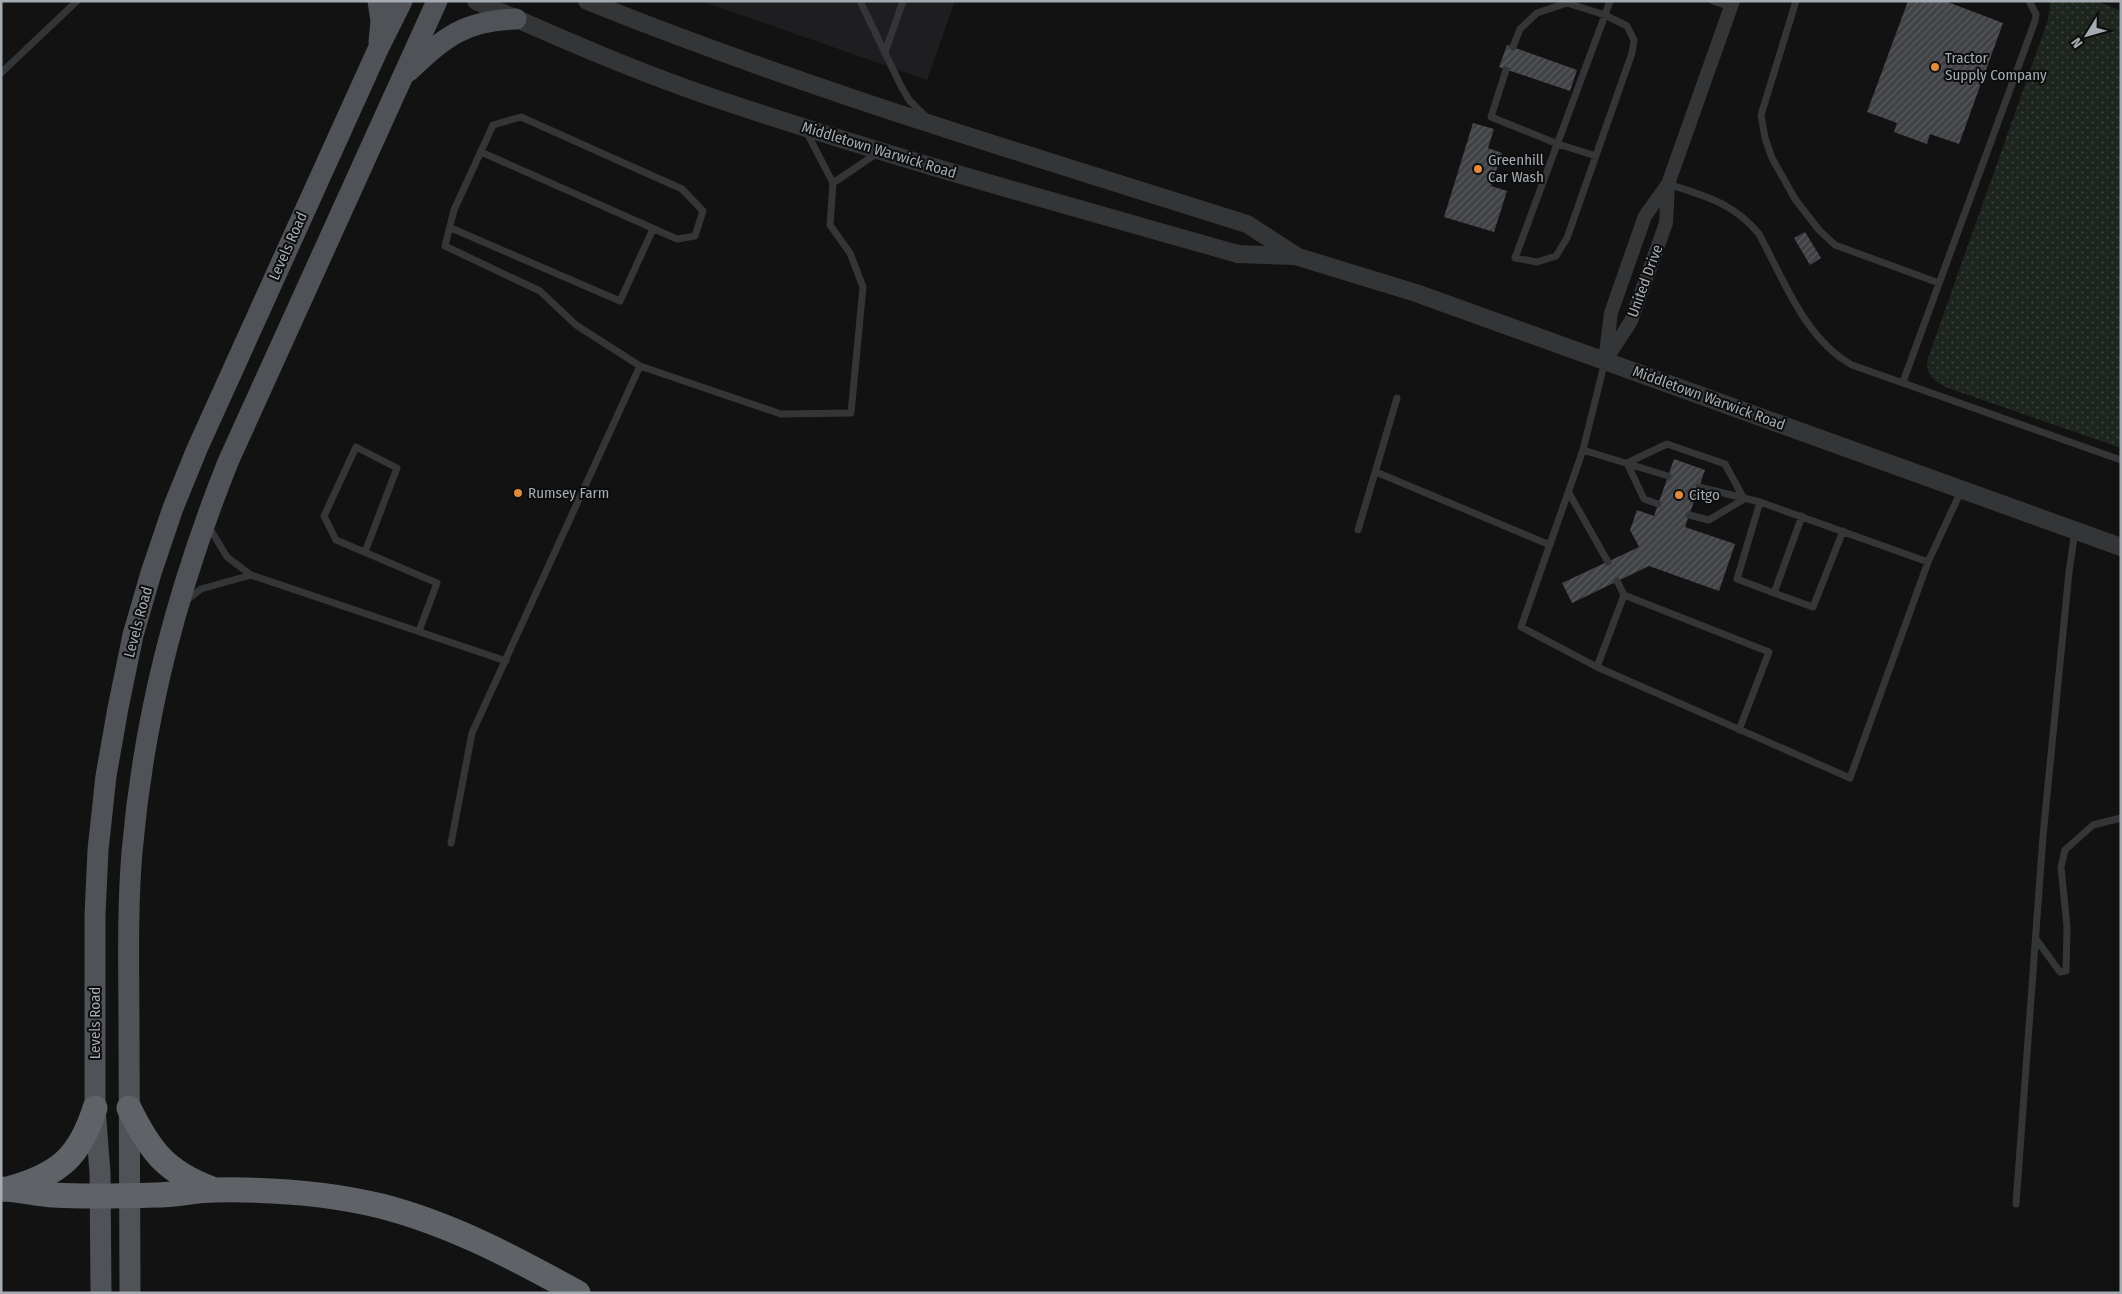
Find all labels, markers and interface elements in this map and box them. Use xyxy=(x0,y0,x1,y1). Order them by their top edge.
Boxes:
north arrow xyxy=(2062,10,2112,60)
text: N xyxy=(2068,34,2086,51)
place label: Tractor Supply Company xyxy=(1945,49,2047,84)
marker: Tractor Supply Company xyxy=(1929,61,1941,73)
street label: Middletown Warwick Road xyxy=(800,118,958,182)
place label: Greenhill Car Wash xyxy=(1488,151,1544,186)
marker: Greenhill Car Wash xyxy=(1472,163,1484,175)
street label: Levels Road xyxy=(265,209,311,283)
street label: United Drive xyxy=(1624,242,1666,320)
street label: Middletown Warwick Road xyxy=(1630,362,1788,434)
place label: Rumsey Farm xyxy=(528,484,609,502)
place label: Citgo xyxy=(1689,486,1720,504)
marker: Rumsey Farm xyxy=(512,487,524,499)
marker: Citgo xyxy=(1673,489,1685,501)
street label: Levels Road xyxy=(120,585,156,659)
street label: Levels Road xyxy=(86,987,104,1059)

